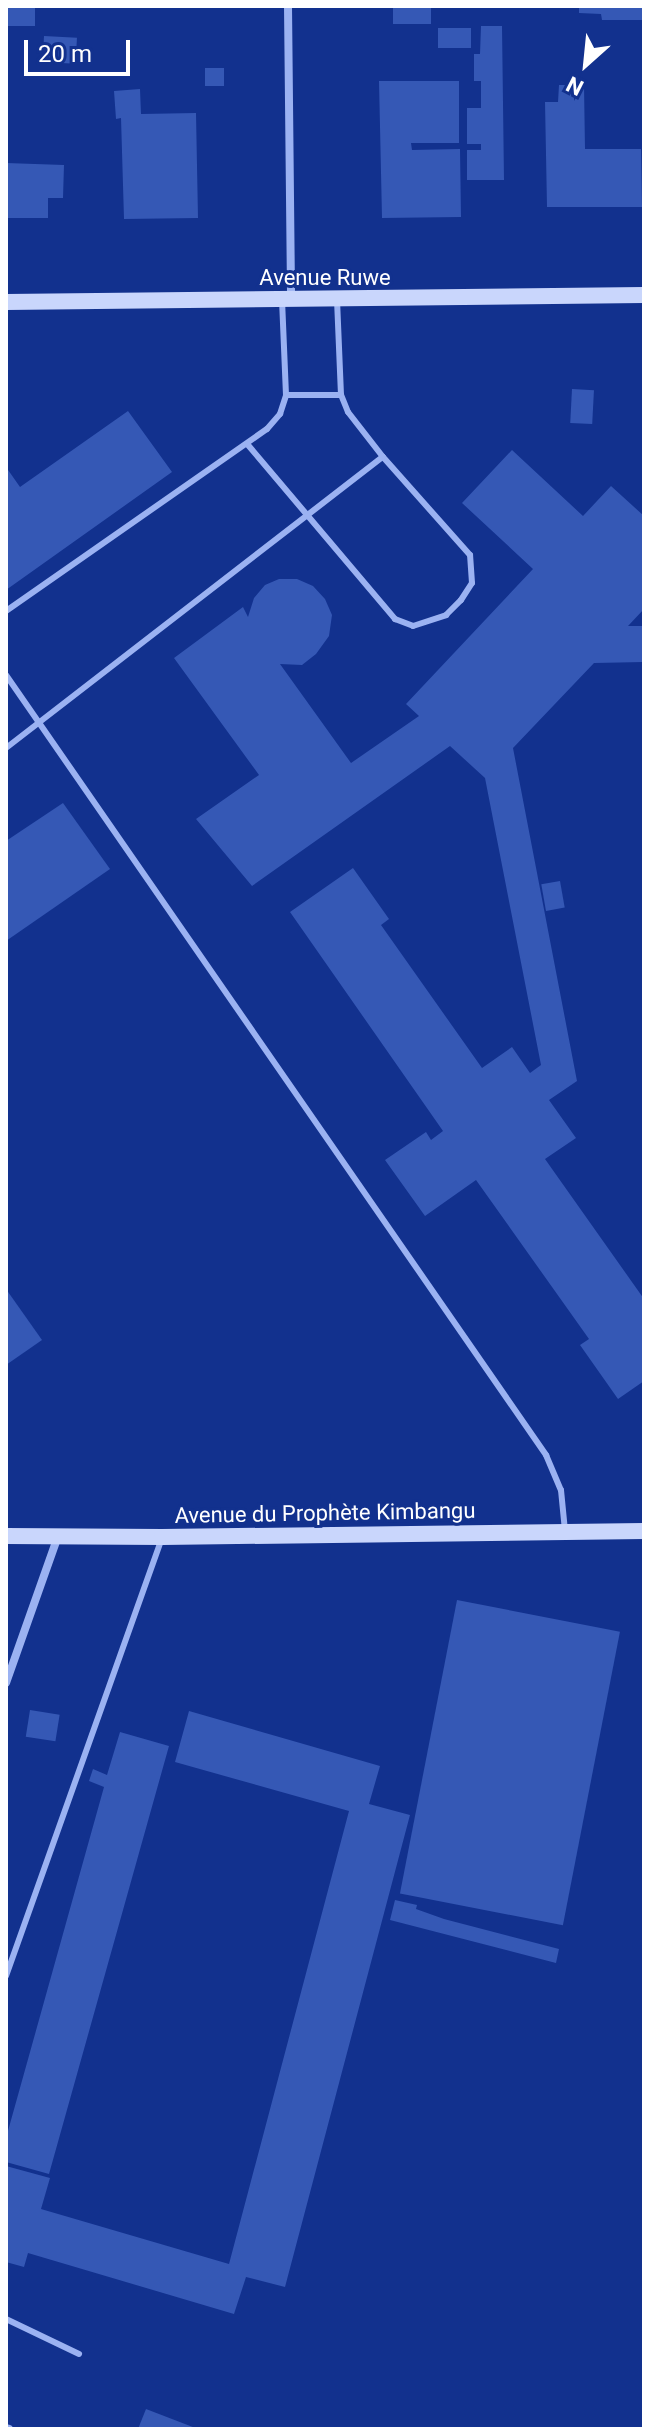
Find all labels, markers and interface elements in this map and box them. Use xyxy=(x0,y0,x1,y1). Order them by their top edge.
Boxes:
scale bar xyxy=(28,24,134,74)
north arrow xyxy=(546,24,626,104)
text: 20 m xyxy=(38,40,92,68)
text: N xyxy=(562,71,587,100)
street label: Avenue Ruwe xyxy=(259,265,391,291)
street label: Avenue du Prophète Kimbangu xyxy=(174,1497,476,1529)

